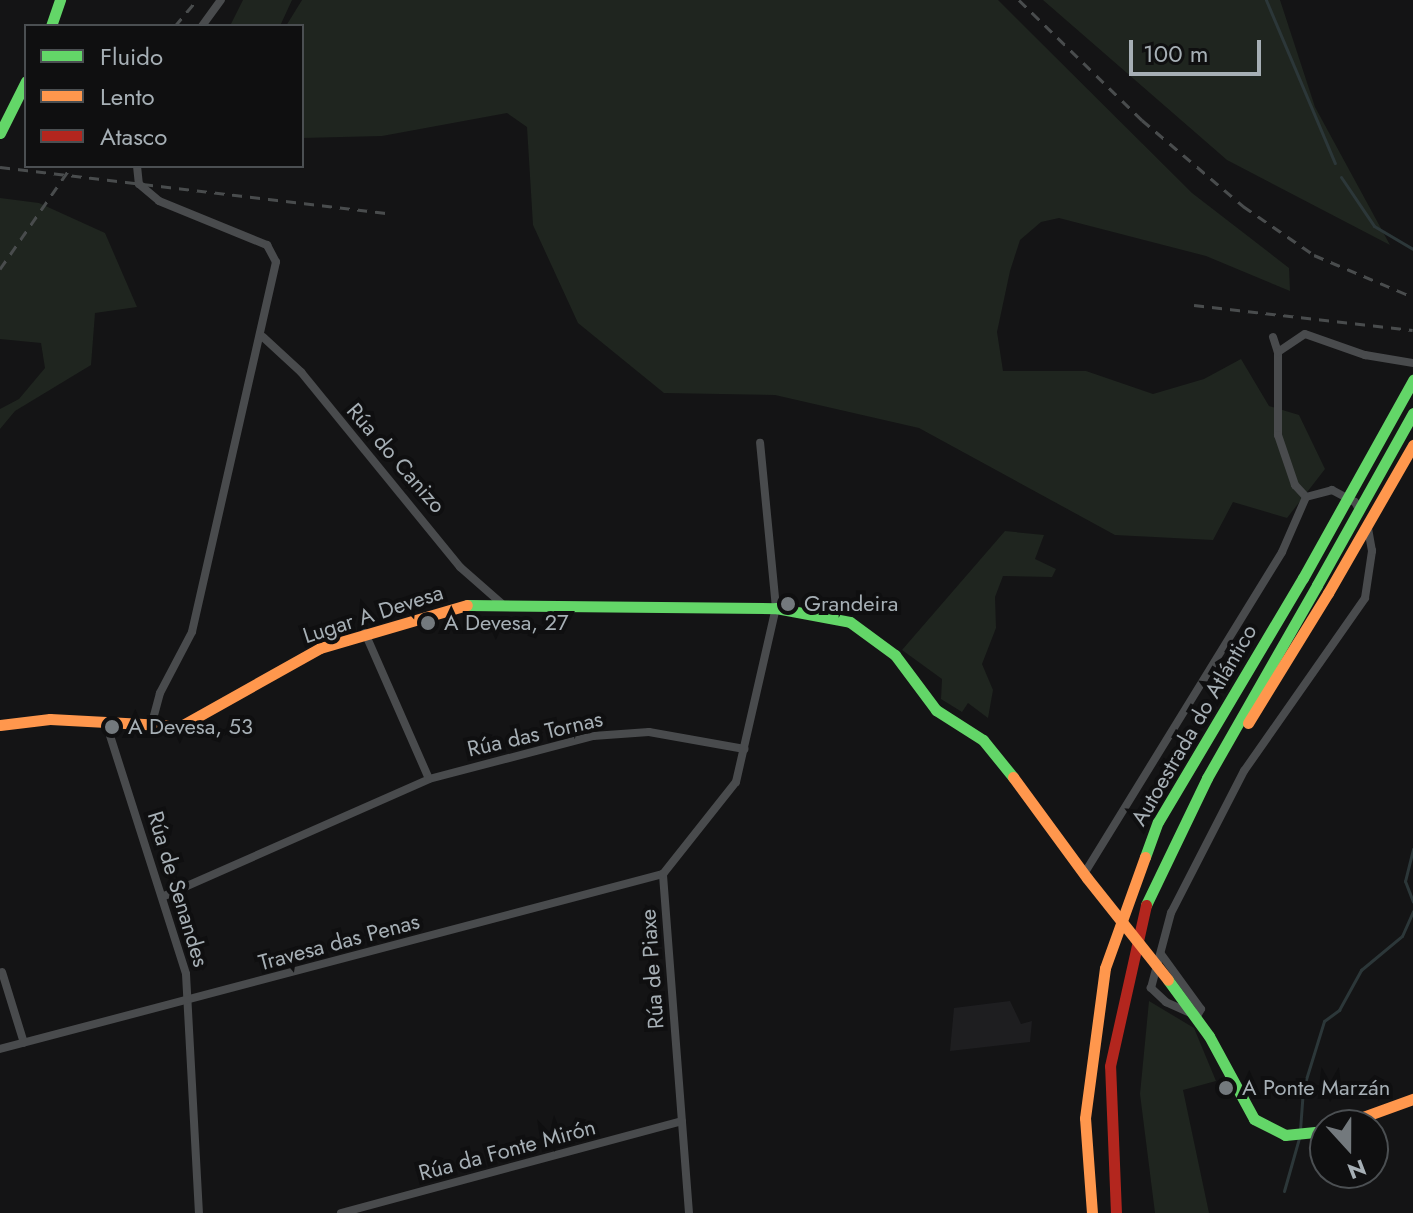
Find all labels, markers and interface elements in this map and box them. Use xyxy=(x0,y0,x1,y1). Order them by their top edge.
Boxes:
legend xyxy=(24,24,304,168)
scale bar xyxy=(1133,24,1265,74)
text: 100 m xyxy=(1143,36,1209,71)
text: Fluido xyxy=(100,39,163,74)
text: Lento xyxy=(100,79,155,114)
text: Atasco xyxy=(100,119,167,154)
street label: Rúa do Canizo xyxy=(341,398,451,518)
street label: Lugar A Devesa xyxy=(300,579,446,649)
place label: Grandeira xyxy=(804,591,898,617)
marker: Grandeira xyxy=(779,595,797,613)
place label: A Devesa, 27 xyxy=(444,610,569,636)
marker: A Devesa, 27 xyxy=(419,614,437,632)
street label: Autoestrada do Atlántico xyxy=(1126,620,1262,830)
street label: Rúa das Tornas xyxy=(465,706,605,762)
place label: A Devesa, 53 xyxy=(128,714,253,740)
marker: A Devesa, 53 xyxy=(103,718,121,736)
street label: Rúa de Senandes xyxy=(142,808,214,970)
street label: Travesa das Penas xyxy=(256,908,422,976)
street label: Rúa de Piaxe xyxy=(635,908,669,1030)
place label: A Ponte Marzán xyxy=(1242,1075,1390,1101)
marker: A Ponte Marzán xyxy=(1217,1079,1235,1097)
north arrow xyxy=(1309,1109,1389,1189)
street label: Rúa da Fonte Mirón xyxy=(416,1114,598,1186)
text: N xyxy=(1343,1151,1371,1188)

